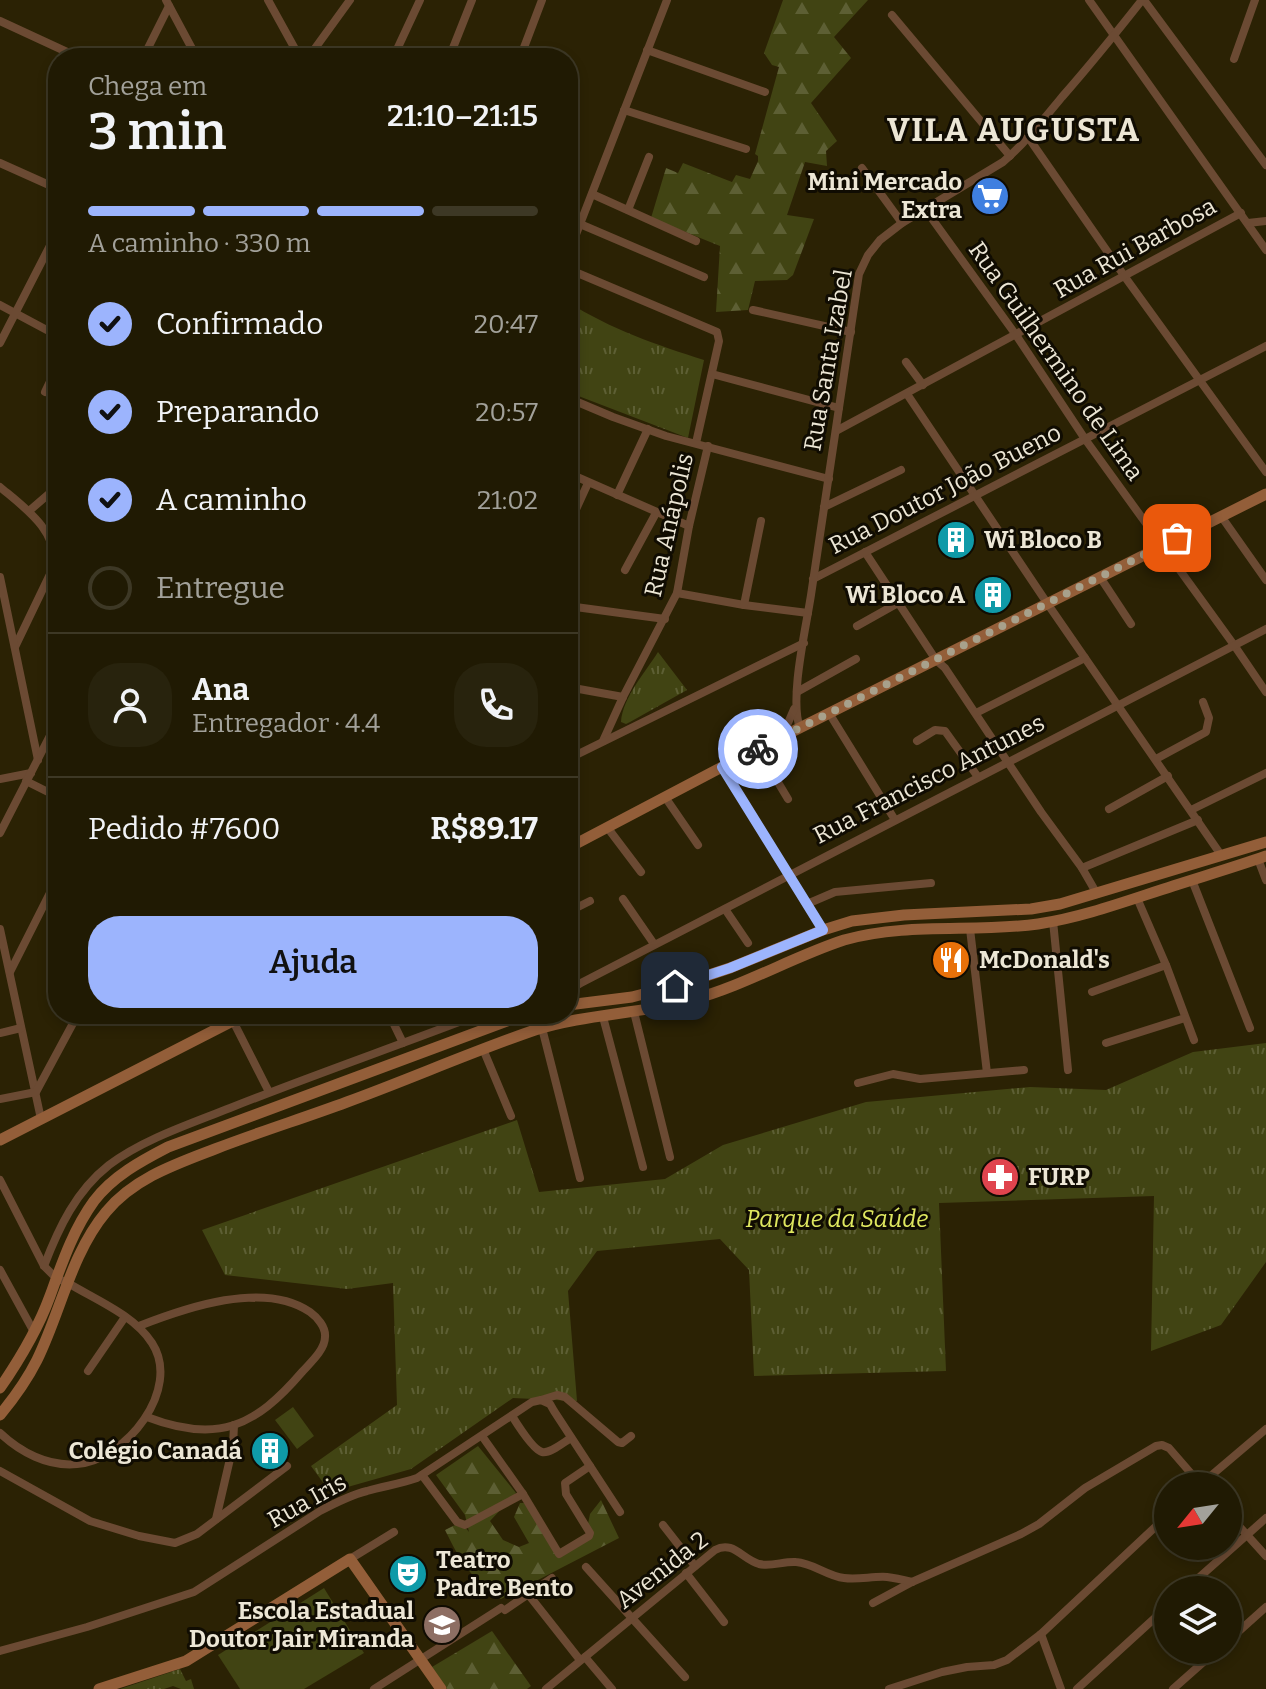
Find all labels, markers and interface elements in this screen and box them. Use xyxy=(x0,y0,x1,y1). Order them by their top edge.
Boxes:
text: Chega em xyxy=(88,71,207,102)
text: 21:10–21:15 xyxy=(387,98,538,134)
text: 3 min xyxy=(88,100,227,163)
district label: VILA AUGUSTA xyxy=(887,111,1141,149)
place label: Mini Mercado Extra xyxy=(807,168,963,224)
supermarket icon: Mini Mercado Extra xyxy=(969,175,1011,217)
street label: Rua Rui Barbosa xyxy=(1049,192,1221,304)
text: A caminho · 330 m xyxy=(88,228,311,259)
street label: Rua Guilhermino de Lima xyxy=(963,236,1149,486)
street label: Rua Santa Izabel xyxy=(798,267,858,453)
icon: check xyxy=(88,302,132,346)
text: Confirmado xyxy=(156,306,323,342)
text: 20:47 xyxy=(474,309,538,340)
icon: check xyxy=(88,390,132,434)
text: Preparando xyxy=(156,394,320,430)
text: 20:57 xyxy=(475,397,538,428)
street label: Rua Doutor João Bueno xyxy=(824,418,1066,560)
street label: Rua Anápolis xyxy=(639,450,699,600)
icon: check xyxy=(88,478,132,522)
text: A caminho xyxy=(156,482,307,518)
text: 21:02 xyxy=(477,485,538,516)
pin xyxy=(1143,504,1211,572)
icon: bag xyxy=(1155,516,1199,560)
building icon: Wi Bloco B xyxy=(935,519,977,561)
place label: Wi Bloco B xyxy=(984,526,1102,554)
text: Entregue xyxy=(156,570,285,606)
building icon: Wi Bloco A xyxy=(972,574,1014,616)
place label: Wi Bloco A xyxy=(845,581,966,609)
button: person xyxy=(88,663,172,747)
button: phone xyxy=(454,663,538,747)
text: Ana xyxy=(192,672,249,708)
text: Entregador · 4.4 xyxy=(192,708,380,739)
street label: Rua Francisco Antunes xyxy=(809,708,1049,850)
courier xyxy=(718,709,798,789)
icon: bike xyxy=(736,727,780,771)
text: Pedido #7600 xyxy=(88,811,280,847)
text: R$89.17 xyxy=(430,811,538,847)
button: Ajuda xyxy=(88,916,538,1008)
restaurant icon: McDonald's xyxy=(930,939,972,981)
place label: McDonald's xyxy=(979,946,1110,974)
pin xyxy=(641,952,709,1020)
icon: home xyxy=(653,964,697,1008)
pharmacy icon: FURP xyxy=(979,1156,1021,1198)
place label: FURP xyxy=(1028,1163,1090,1191)
park label: Parque da Saúde xyxy=(746,1205,928,1233)
building icon: Colégio Canadá xyxy=(249,1430,291,1472)
place label: Colégio Canadá xyxy=(69,1437,243,1465)
street label: Rua Iris xyxy=(263,1468,351,1534)
north arrow xyxy=(1154,1472,1242,1560)
map controls xyxy=(1154,1472,1242,1664)
street label: Avenida 2 xyxy=(611,1526,713,1614)
place label: Teatro Padre Bento xyxy=(436,1546,574,1602)
theatre icon: Teatro Padre Bento xyxy=(387,1553,429,1595)
button: layers xyxy=(1154,1576,1242,1664)
place label: Escola Estadual Doutor Jair Miranda xyxy=(189,1597,415,1653)
school or university icon: Escola Estadual Doutor Jair Miranda xyxy=(421,1604,463,1646)

